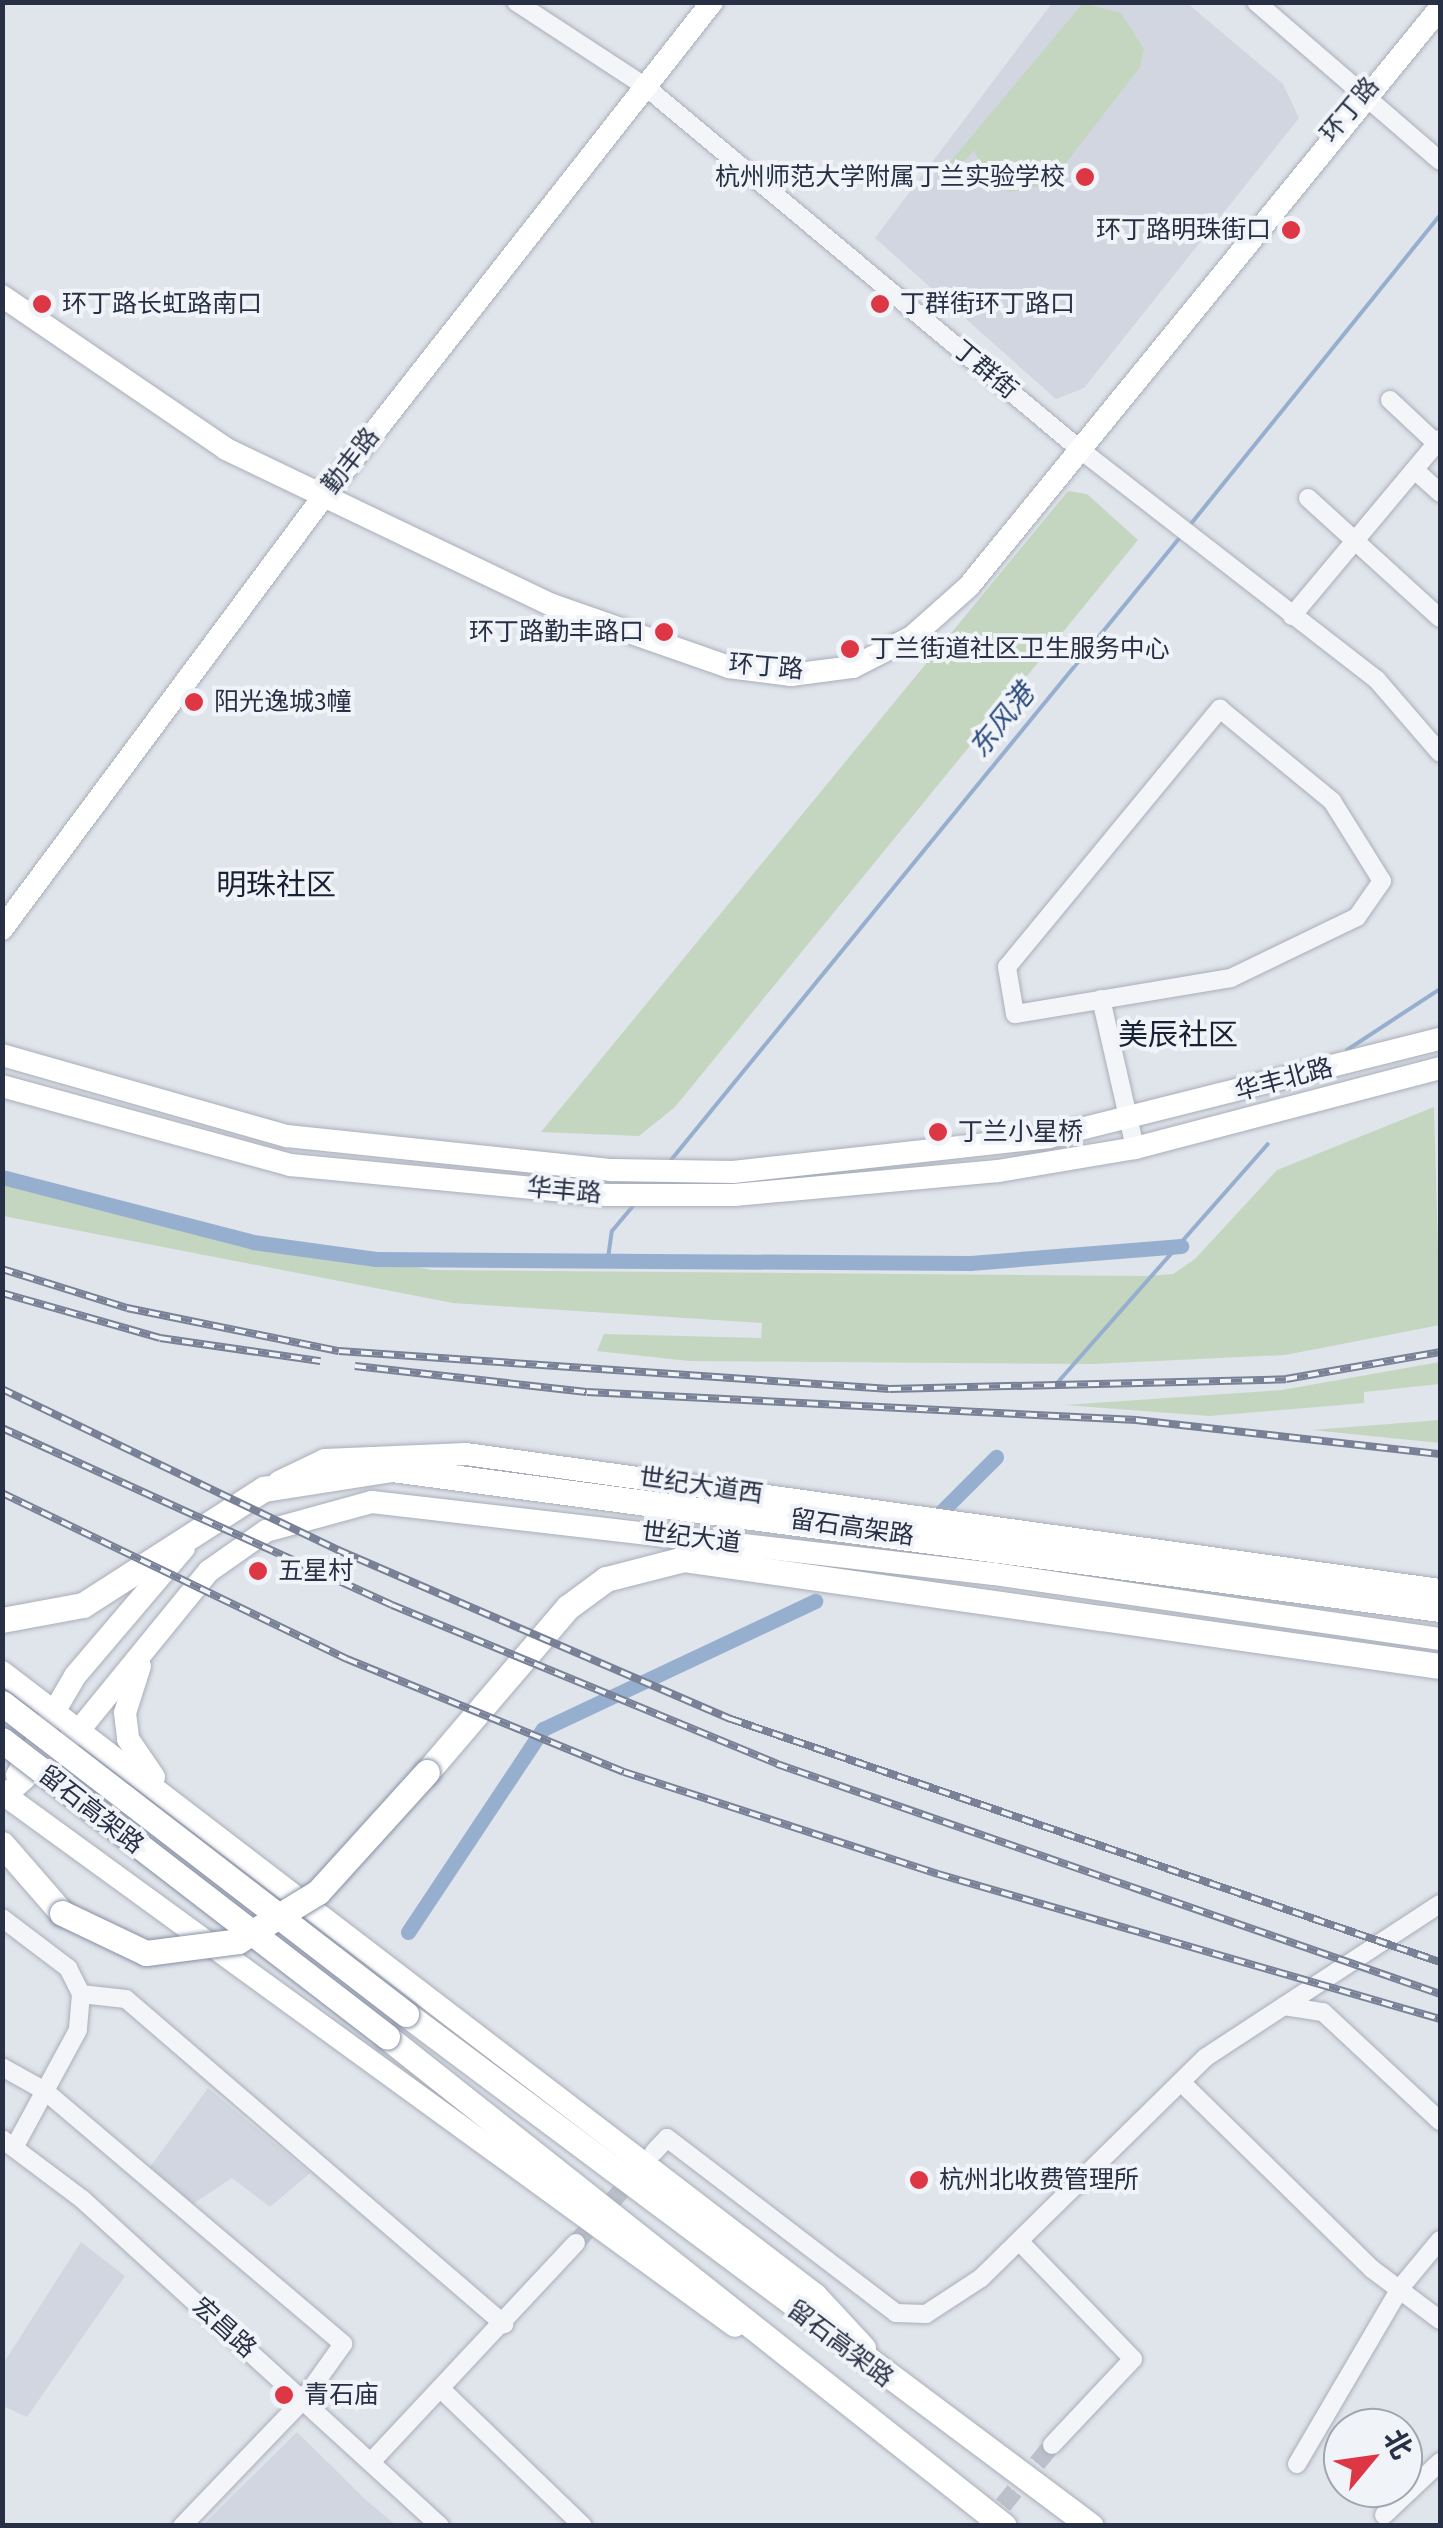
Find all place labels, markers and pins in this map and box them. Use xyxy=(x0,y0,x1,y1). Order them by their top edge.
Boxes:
place label: 杭州师范大学附属丁兰实验学校 xyxy=(715,162,1065,192)
marker: 杭州师范大学附属丁兰实验学校 xyxy=(1074,166,1096,188)
place label: 环丁路明珠街口 xyxy=(1096,215,1271,245)
marker: 环丁路明珠街口 xyxy=(1280,219,1302,241)
place label: 环丁路长虹路南口 xyxy=(62,289,262,319)
place label: 丁群街环丁路口 xyxy=(900,289,1075,319)
marker: 环丁路长虹路南口 xyxy=(31,293,53,315)
marker: 丁群街环丁路口 xyxy=(869,293,891,315)
place label: 环丁路勤丰路口 xyxy=(469,617,644,647)
marker: 环丁路勤丰路口 xyxy=(653,621,675,643)
place label: 丁兰街道社区卫生服务中心 xyxy=(870,634,1170,664)
marker: 丁兰街道社区卫生服务中心 xyxy=(839,638,861,660)
place label: 阳光逸城3幢 xyxy=(214,687,351,717)
marker: 阳光逸城3幢 xyxy=(183,691,205,713)
place label: 丁兰小星桥 xyxy=(958,1117,1083,1147)
marker: 丁兰小星桥 xyxy=(927,1121,949,1143)
place label: 五星村 xyxy=(278,1556,353,1586)
marker: 五星村 xyxy=(247,1560,269,1582)
place label: 杭州北收费管理所 xyxy=(939,2165,1139,2195)
marker: 杭州北收费管理所 xyxy=(908,2169,930,2191)
place label: 青石庙 xyxy=(304,2380,379,2410)
marker: 青石庙 xyxy=(273,2384,295,2406)

